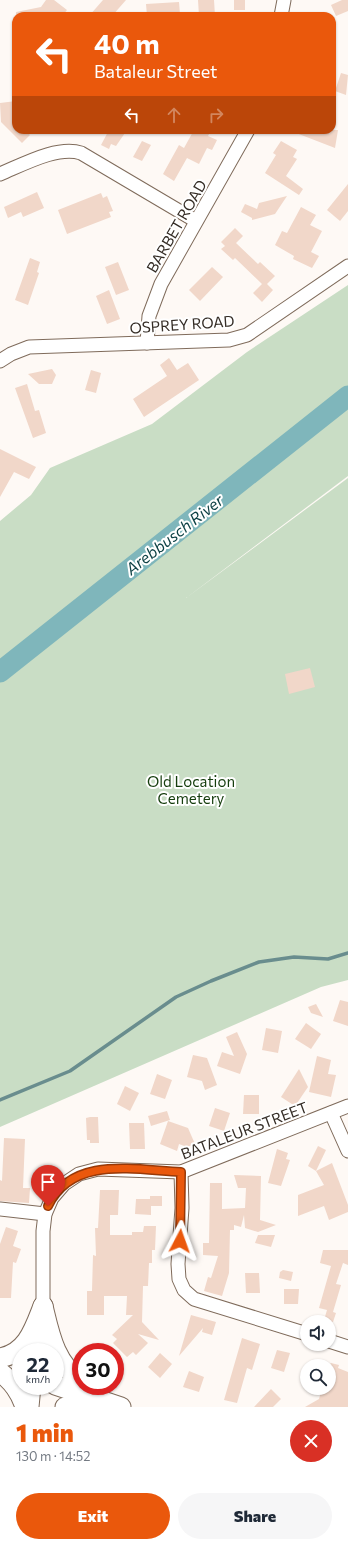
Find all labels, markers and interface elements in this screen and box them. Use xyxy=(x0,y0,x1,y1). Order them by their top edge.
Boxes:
text: 40 m xyxy=(94,26,160,60)
icon: left xyxy=(28,28,80,80)
text: Bataleur Street xyxy=(94,60,217,82)
icon: left xyxy=(121,104,143,126)
icon: ahead xyxy=(163,104,185,126)
icon: right xyxy=(205,104,227,126)
street label: BARBET ROAD xyxy=(142,176,210,276)
street label: OSPREY ROAD xyxy=(129,311,235,337)
water label: Arebbusch River xyxy=(121,490,227,579)
park label: Old Location Cemetery xyxy=(147,772,235,807)
street label: BATALEUR STREET xyxy=(178,1097,310,1162)
pin xyxy=(31,1165,65,1206)
icon: arrive xyxy=(37,1171,59,1193)
position arrow xyxy=(159,1220,201,1262)
map controls xyxy=(300,1315,336,1395)
button: sound xyxy=(300,1315,336,1351)
speed limit sign: 30 xyxy=(72,1343,124,1395)
text: 22 xyxy=(27,1352,49,1376)
button: search xyxy=(300,1359,336,1395)
text: km/h xyxy=(26,1373,50,1385)
text: 1 min xyxy=(16,1418,74,1447)
button: close xyxy=(290,1420,332,1462)
text: 130 m · 14:52 xyxy=(16,1448,90,1464)
button: Exit xyxy=(16,1493,170,1539)
button: Share xyxy=(178,1493,332,1539)

